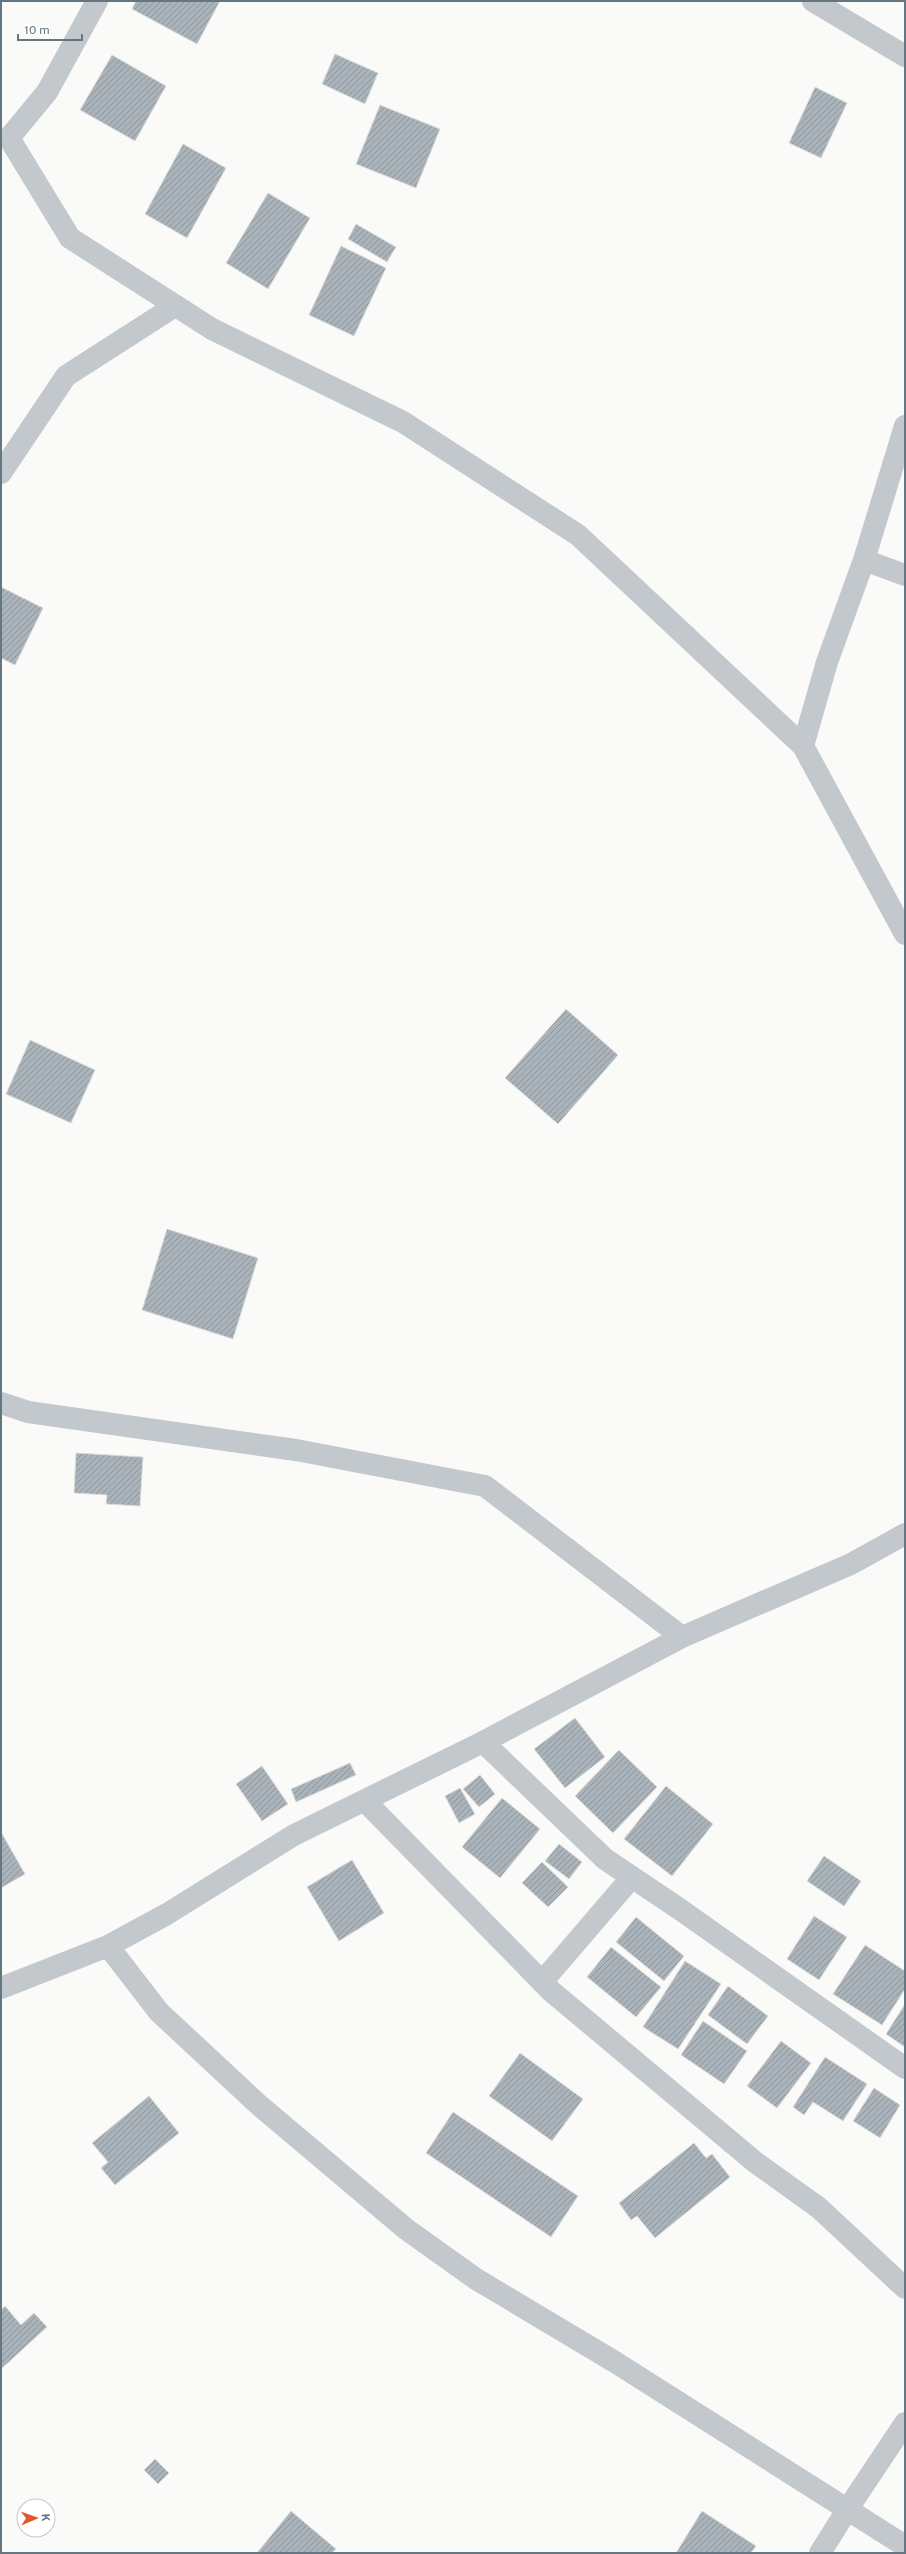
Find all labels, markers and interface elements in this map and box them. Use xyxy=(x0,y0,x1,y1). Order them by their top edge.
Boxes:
scale bar xyxy=(18,16,82,42)
text: 10 m xyxy=(24,23,50,37)
north arrow xyxy=(16,2498,56,2538)
text: K xyxy=(40,2513,52,2522)

